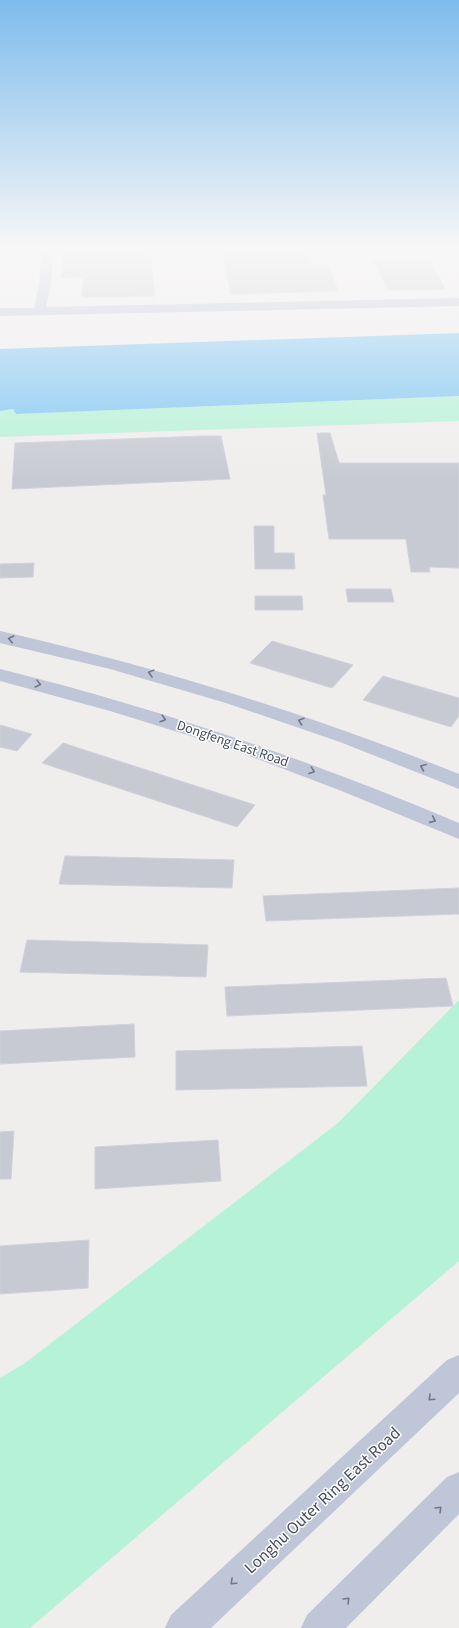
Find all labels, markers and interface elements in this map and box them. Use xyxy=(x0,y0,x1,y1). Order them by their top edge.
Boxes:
one-way arrow xyxy=(8,636,14,644)
one-way arrow xyxy=(147,670,154,678)
one-way arrow xyxy=(34,679,41,688)
one-way arrow xyxy=(159,714,166,723)
street label: Dongfeng East Road xyxy=(174,715,291,772)
one-way arrow xyxy=(298,718,305,726)
one-way arrow xyxy=(419,764,427,772)
one-way arrow xyxy=(309,766,316,774)
one-way arrow xyxy=(428,815,436,823)
one-way arrow xyxy=(428,1393,436,1401)
street label: Longhu Outer Ring East Road xyxy=(239,1422,406,1580)
one-way arrow xyxy=(434,1506,442,1514)
one-way arrow xyxy=(230,1578,238,1585)
one-way arrow xyxy=(342,1598,350,1605)

